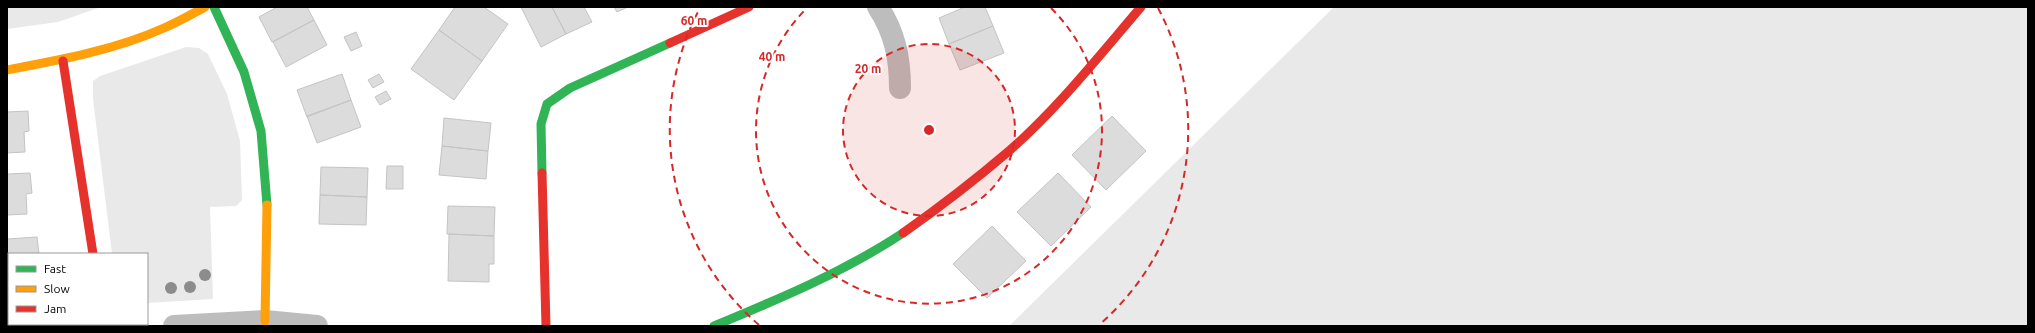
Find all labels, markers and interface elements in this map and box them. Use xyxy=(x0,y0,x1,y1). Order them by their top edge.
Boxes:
text: 60 m xyxy=(681,14,707,27)
text: 40 m xyxy=(759,50,785,63)
text: 20 m xyxy=(855,62,881,75)
centre of rings xyxy=(922,123,936,137)
legend xyxy=(8,253,148,325)
text: Fast xyxy=(44,262,66,275)
text: Slow xyxy=(44,282,70,295)
text: Jam xyxy=(44,302,66,315)

